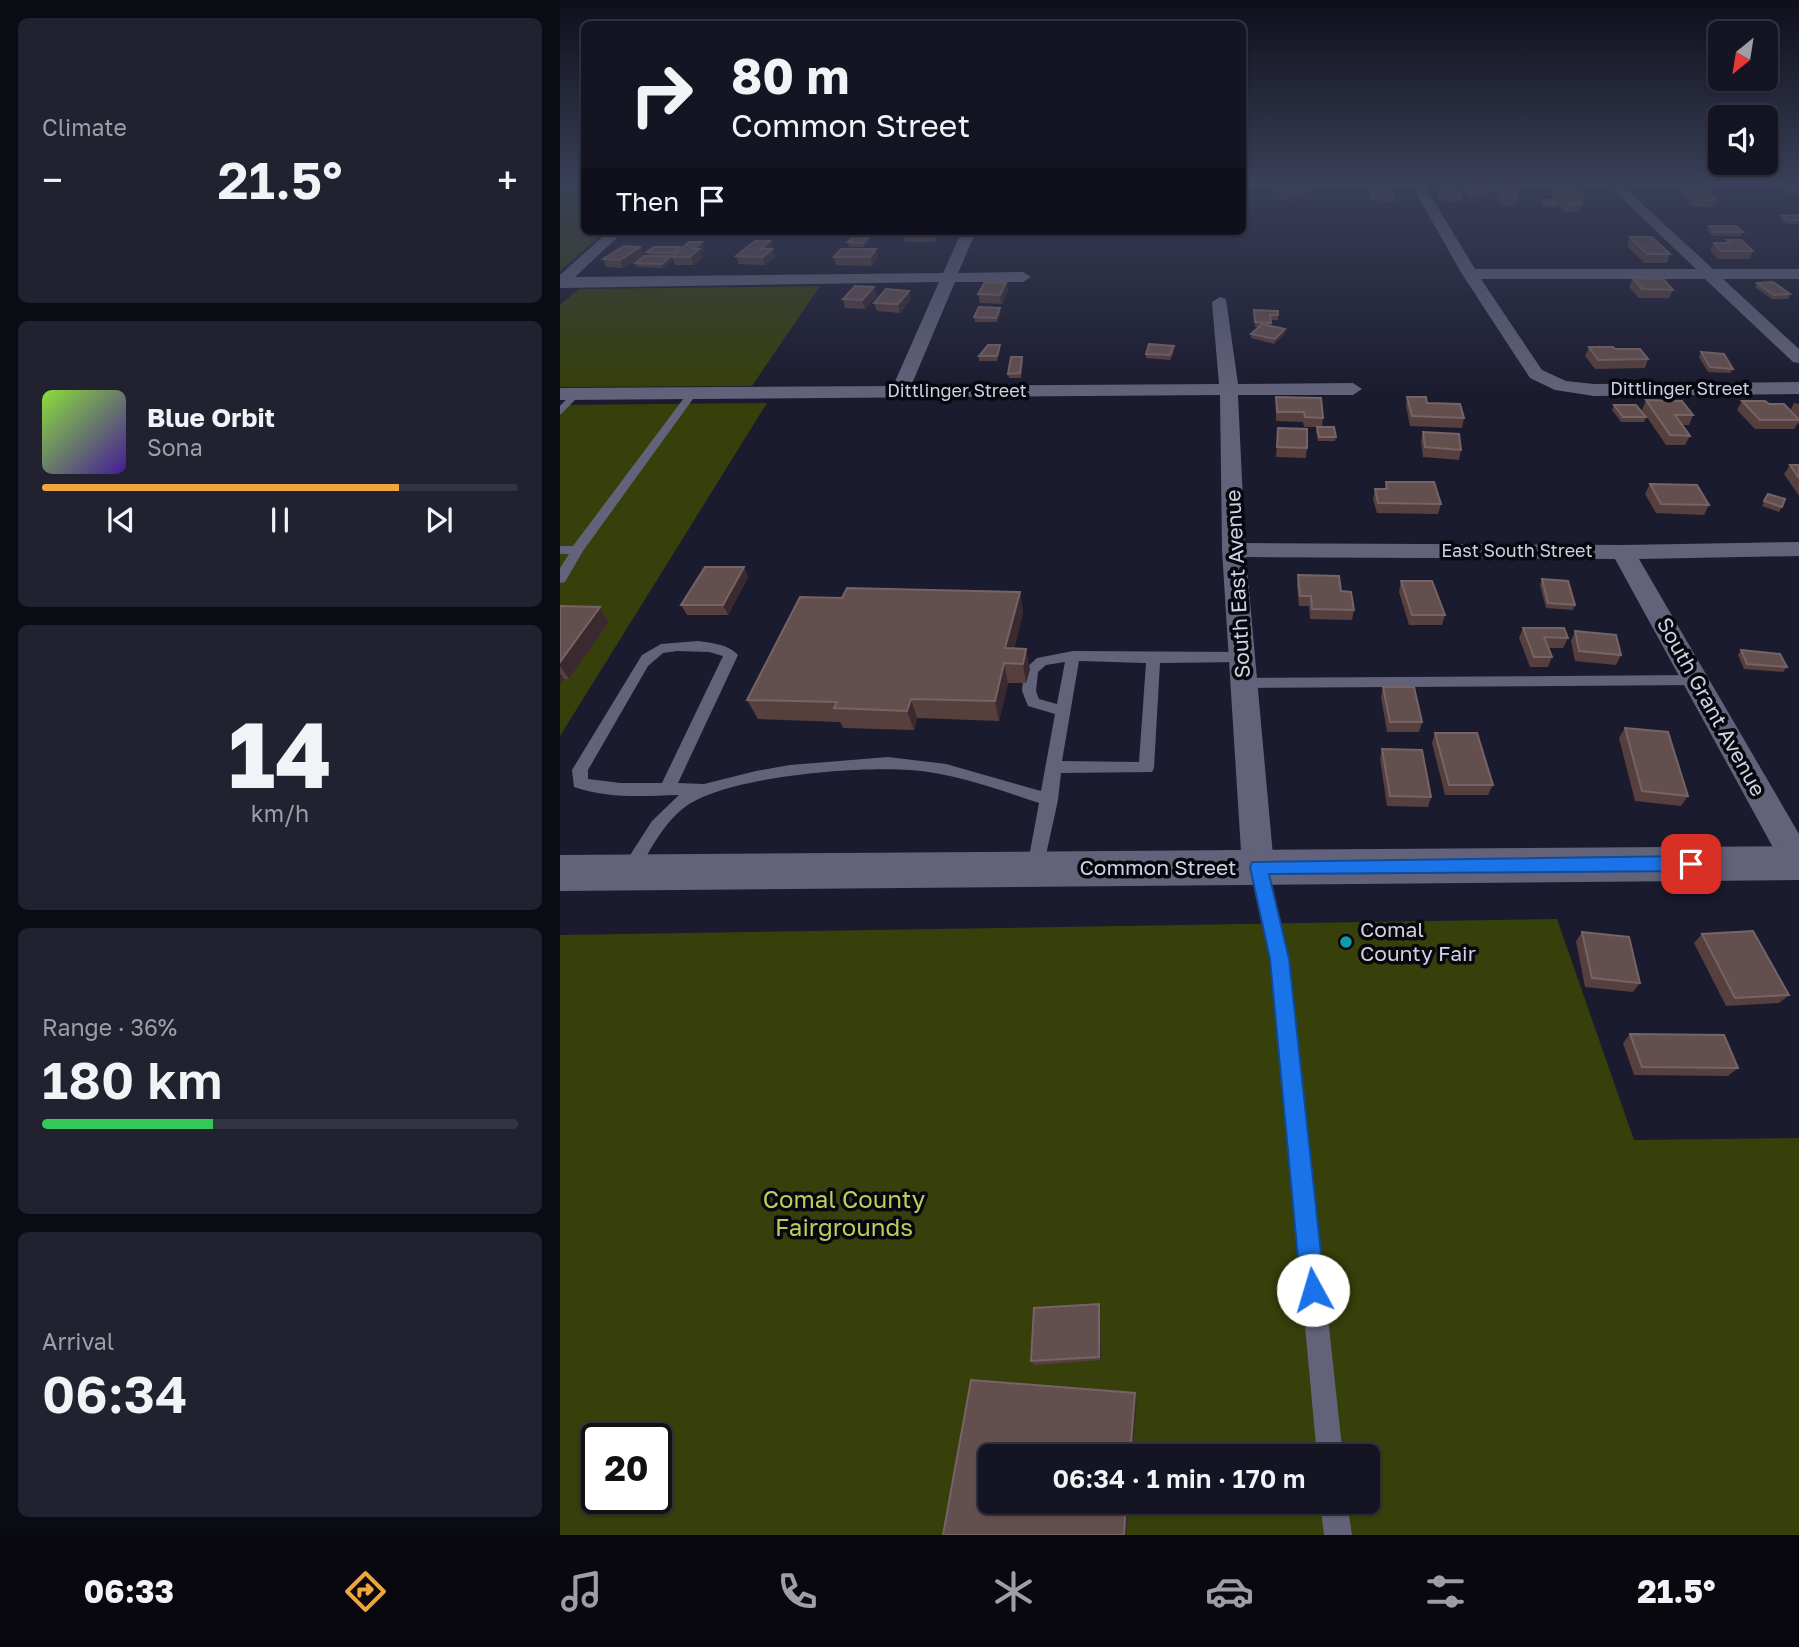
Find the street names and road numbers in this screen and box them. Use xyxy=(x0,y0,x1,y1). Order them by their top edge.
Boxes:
street label: Dittlinger Street xyxy=(1610,377,1750,399)
street label: Dittlinger Street xyxy=(887,379,1027,401)
street label: South East Avenue xyxy=(1219,489,1255,679)
street label: East South Street xyxy=(1441,539,1593,561)
street label: South Grant Avenue xyxy=(1652,613,1772,800)
street label: Common Street xyxy=(1080,854,1236,880)

